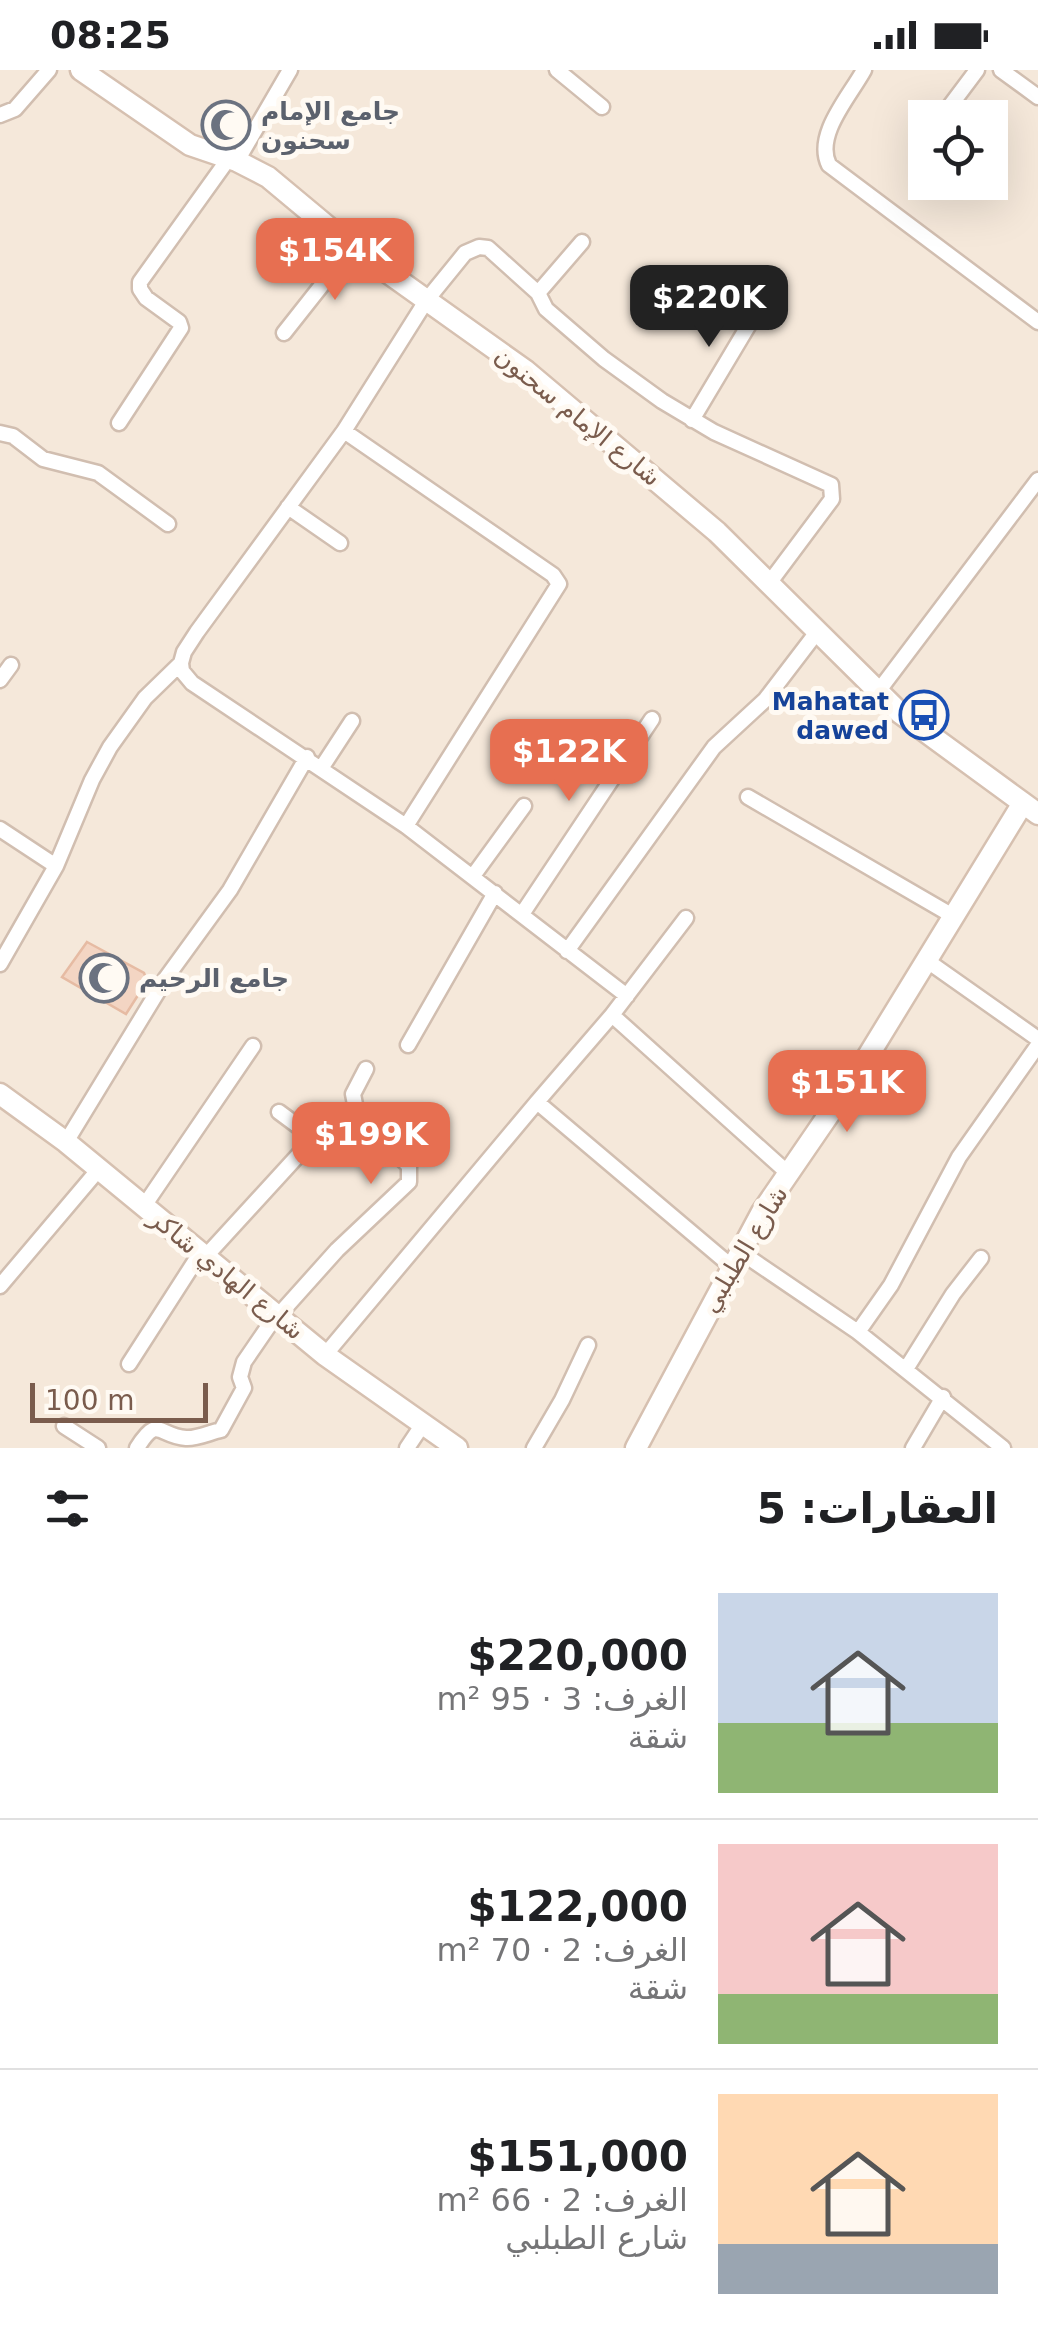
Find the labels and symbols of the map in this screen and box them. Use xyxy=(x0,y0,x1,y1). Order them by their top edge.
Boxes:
place label: جامع الإمام سحنون xyxy=(261,97,400,156)
mosque icon: جامع الإمام سحنون xyxy=(200,99,252,151)
pin: $154K xyxy=(265,218,405,303)
pin: $220K xyxy=(639,265,779,350)
street label: شارع الإمام سحنون xyxy=(489,341,666,492)
place label: Mahatat dawed xyxy=(772,687,889,745)
bus stop icon: Mahatat dawed xyxy=(898,689,950,741)
pin: $122K xyxy=(499,719,639,804)
mosque icon: جامع الرحيم xyxy=(78,952,130,1004)
place label: جامع الرحيم xyxy=(139,964,289,994)
pin: $151K xyxy=(777,1050,917,1135)
pin: $199K xyxy=(301,1102,441,1187)
street label: شارع الطبلبي xyxy=(695,1181,794,1318)
street label: شارع الهادي شاكر xyxy=(141,1202,310,1346)
scale bar xyxy=(30,1378,208,1422)

